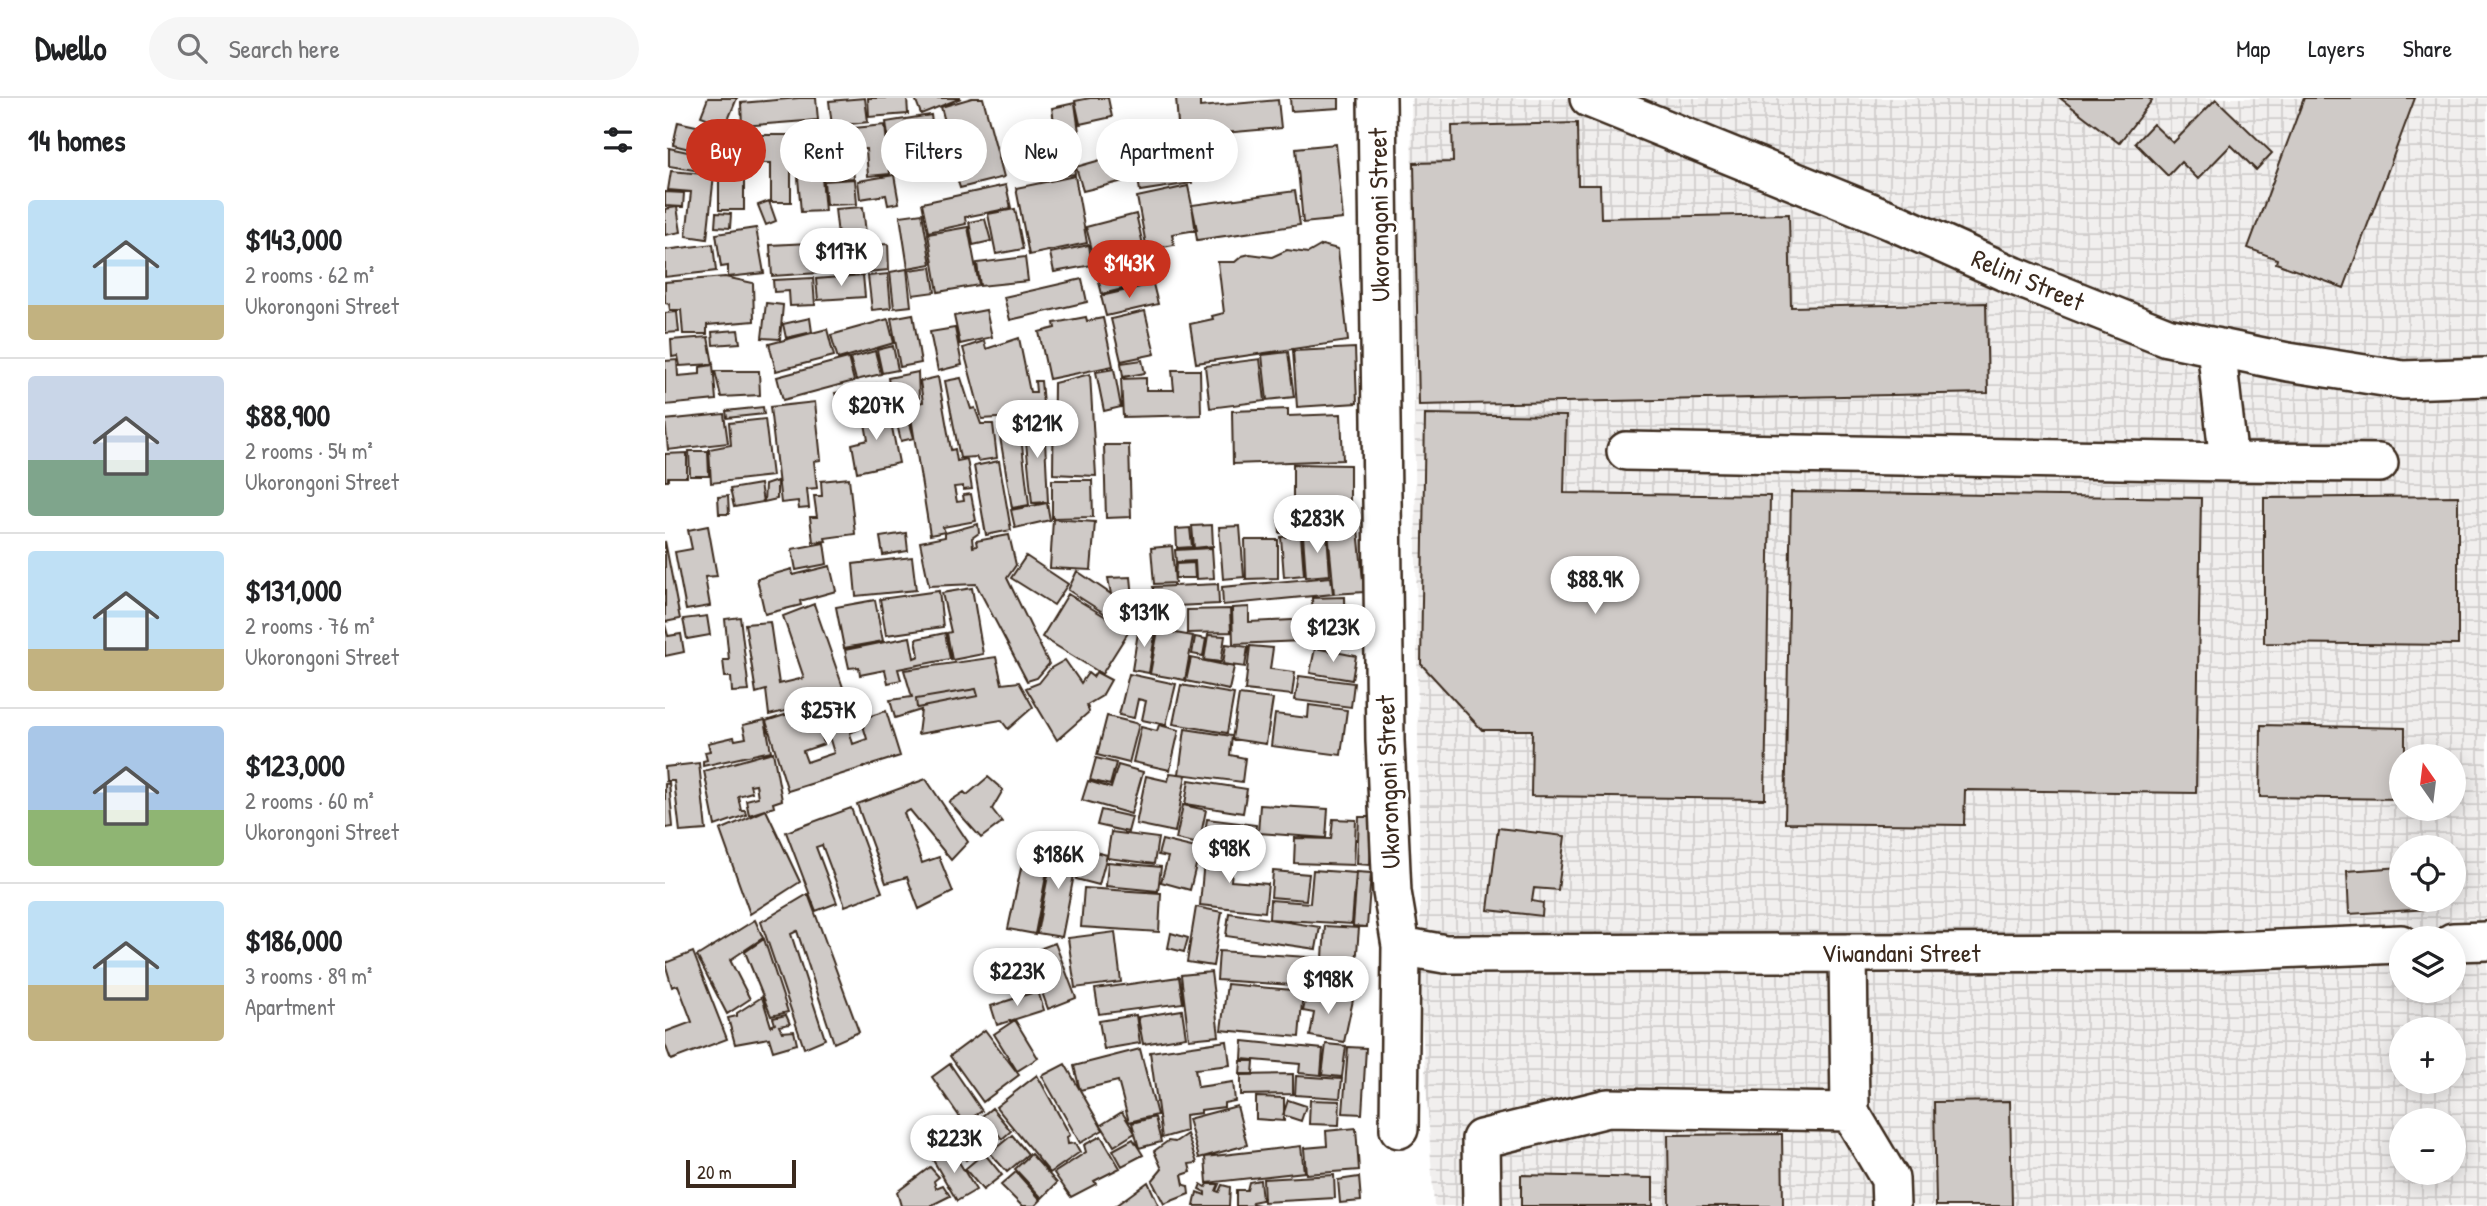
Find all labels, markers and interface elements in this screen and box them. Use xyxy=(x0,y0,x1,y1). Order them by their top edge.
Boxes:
search box xyxy=(149,17,639,80)
text: Dwello xyxy=(35,26,107,70)
icon: search xyxy=(173,29,211,67)
text: Search here xyxy=(229,31,340,66)
text: Map xyxy=(2236,32,2270,64)
text: Layers xyxy=(2308,32,2365,64)
text: Share xyxy=(2403,32,2452,64)
chip: Buy xyxy=(686,119,766,182)
chip: Rent xyxy=(780,119,867,182)
chip: Filters xyxy=(881,119,987,182)
chip: New xyxy=(1001,119,1082,182)
chip: Apartment xyxy=(1096,119,1238,182)
text: 14 homes xyxy=(28,120,126,160)
icon: filters xyxy=(599,121,637,159)
street label: Ukorongoni Street xyxy=(1359,127,1398,302)
text: $143,000 xyxy=(245,219,342,259)
icon: home xyxy=(84,228,168,312)
pin: $117K xyxy=(792,228,890,288)
text: $117K xyxy=(815,235,867,266)
pin: $143K xyxy=(1080,240,1178,300)
street label: Relini Street xyxy=(1967,240,2091,319)
text: $143K xyxy=(1104,247,1154,278)
text: 2 rooms · 62 m² xyxy=(245,259,374,290)
text: Ukorongoni Street xyxy=(245,290,399,321)
pin: $207K xyxy=(827,382,925,442)
text: $207K xyxy=(848,389,904,420)
text: $88,900 xyxy=(245,395,330,435)
pin: $121K xyxy=(988,400,1086,460)
icon: home xyxy=(84,404,168,488)
text: $121K xyxy=(1011,407,1063,438)
text: 2 rooms · 54 m² xyxy=(245,435,373,466)
text: Ukorongoni Street xyxy=(245,466,399,497)
pin: $283K xyxy=(1268,496,1366,555)
text: $283K xyxy=(1290,502,1344,533)
pin: $88.9K xyxy=(1538,556,1652,616)
text: $88.9K xyxy=(1567,563,1623,594)
text: $131,000 xyxy=(245,570,342,610)
icon: home xyxy=(84,579,168,663)
pin: $131K xyxy=(1095,589,1193,649)
text: $131K xyxy=(1119,596,1169,627)
pin: $123K xyxy=(1284,604,1382,664)
text: 2 rooms · 76 m² xyxy=(245,610,375,641)
text: $123K xyxy=(1306,611,1360,642)
text: Ukorongoni Street xyxy=(245,641,399,672)
pin: $257K xyxy=(779,688,877,747)
street label: Ukorongoni Street xyxy=(1367,693,1408,870)
text: $257K xyxy=(800,694,856,725)
north arrow xyxy=(2389,744,2466,821)
map controls xyxy=(2389,744,2466,1185)
text: $123,000 xyxy=(245,745,345,785)
icon: home xyxy=(84,754,168,838)
text: 2 rooms · 60 m² xyxy=(245,785,374,816)
text: Ukorongoni Street xyxy=(245,816,399,847)
pin: $98K xyxy=(1188,826,1270,885)
pin: $186K xyxy=(1009,832,1107,891)
text: $98K xyxy=(1208,832,1250,863)
button: locate xyxy=(2389,835,2466,912)
text: $186K xyxy=(1032,838,1084,869)
text: $186,000 xyxy=(245,920,342,960)
button: layers xyxy=(2389,926,2466,1003)
icon: home xyxy=(84,929,168,1013)
street label: Viwandani Street xyxy=(1822,935,1981,970)
pin: $223K xyxy=(968,948,1066,1008)
text: $223K xyxy=(989,955,1045,986)
pin: $198K xyxy=(1279,956,1377,1016)
text: 3 rooms · 89 m² xyxy=(245,960,372,991)
text: $198K xyxy=(1303,963,1353,994)
text: Apartment xyxy=(245,991,335,1022)
button: + xyxy=(2389,1017,2466,1094)
button: − xyxy=(2389,1108,2466,1185)
pin: $223K xyxy=(905,1116,1003,1175)
text: $223K xyxy=(926,1122,982,1153)
scale bar xyxy=(686,1157,796,1189)
text: 20 m xyxy=(697,1159,732,1185)

